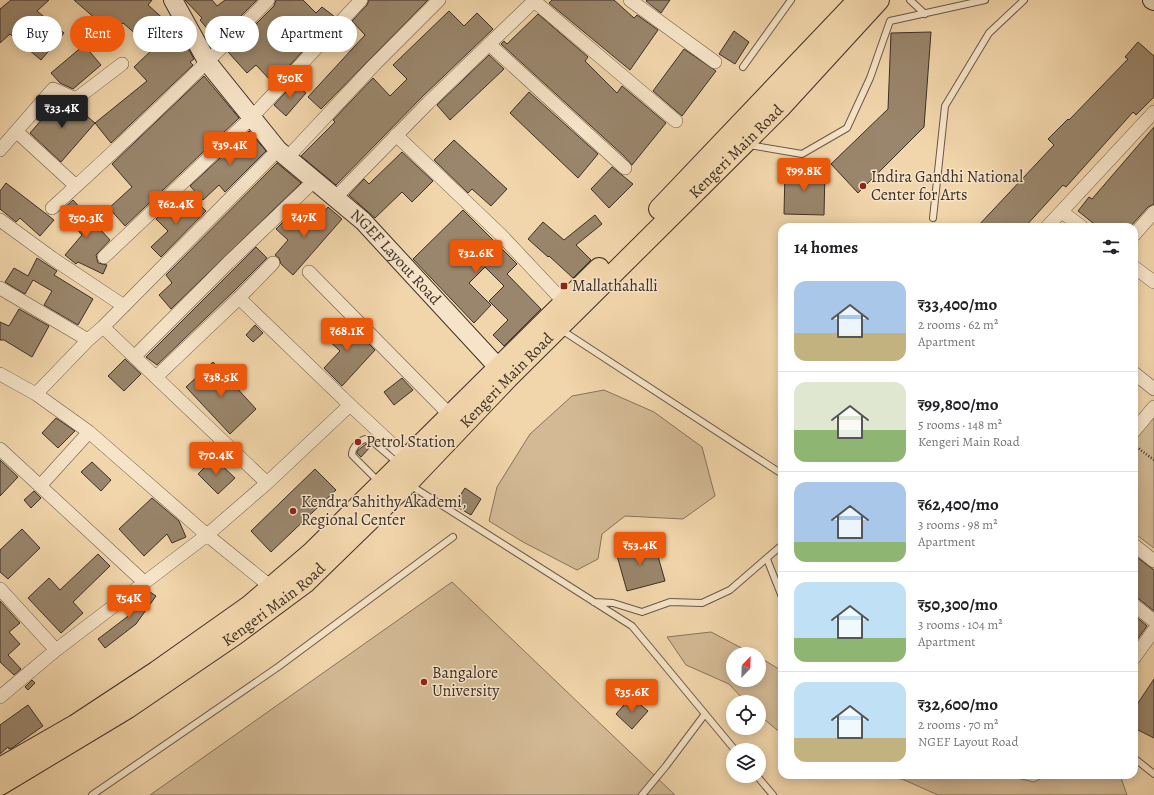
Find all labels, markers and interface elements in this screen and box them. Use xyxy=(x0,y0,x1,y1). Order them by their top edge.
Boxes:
chip: Buy xyxy=(12,16,62,52)
chip: Rent xyxy=(70,16,125,52)
chip: Filters xyxy=(133,16,197,52)
chip: New xyxy=(205,16,259,52)
chip: Apartment xyxy=(267,16,357,52)
pin: ₹50K xyxy=(266,65,314,99)
text: ₹50K xyxy=(277,69,303,86)
pin: ₹33.4K xyxy=(29,95,95,129)
text: ₹33.4K xyxy=(45,99,79,116)
street label: Kengeri Main Road xyxy=(684,99,789,204)
pin: ₹39.4K xyxy=(197,132,263,166)
text: ₹39.4K xyxy=(213,136,247,153)
pin: ₹99.8K xyxy=(771,158,837,192)
text: ₹99.8K xyxy=(786,162,822,179)
place label: Indira Gandhi National Center for Arts xyxy=(871,166,1023,206)
marker: Indira Gandhi National Center for Arts xyxy=(858,181,868,191)
pin: ₹62.4K xyxy=(143,191,209,225)
text: ₹62.4K xyxy=(158,195,194,212)
pin: ₹47K xyxy=(280,204,328,238)
street label: NGEF Layout Road xyxy=(346,204,446,310)
pin: ₹50.3K xyxy=(53,205,119,239)
text: ₹47K xyxy=(291,208,317,225)
text: ₹50.3K xyxy=(69,209,103,226)
text: 14 homes xyxy=(794,236,858,259)
icon: filters xyxy=(1100,236,1122,258)
pin: ₹32.6K xyxy=(443,240,509,274)
text: ₹32.6K xyxy=(459,244,493,261)
place label: Mallathahalli xyxy=(572,275,658,297)
marker: Mallathahalli xyxy=(559,281,569,291)
text: ₹33,400/mo xyxy=(918,293,997,316)
icon: home xyxy=(826,297,874,345)
text: 2 rooms · 62 m² xyxy=(918,316,998,333)
pin: ₹68.1K xyxy=(314,318,380,352)
text: ₹68.1K xyxy=(330,322,364,339)
street label: Kengeri Main Road xyxy=(455,328,559,433)
text: Apartment xyxy=(918,333,976,350)
pin: ₹38.5K xyxy=(188,364,254,398)
text: ₹38.5K xyxy=(204,368,238,385)
text: ₹99,800/mo xyxy=(918,393,999,416)
icon: home xyxy=(826,398,874,446)
text: 5 rooms · 148 m² xyxy=(918,416,1002,433)
place label: Petrol Station xyxy=(366,431,456,453)
text: Kengeri Main Road xyxy=(918,433,1020,450)
marker: Petrol Station xyxy=(353,437,363,447)
pin: ₹70.4K xyxy=(183,442,249,476)
text: ₹70.4K xyxy=(198,446,234,463)
place label: Kendra Sahithy Akademi, Regional Center xyxy=(301,491,467,531)
text: ₹62,400/mo xyxy=(918,493,999,516)
icon: home xyxy=(826,498,874,546)
marker: Kendra Sahithy Akademi, Regional Center xyxy=(288,506,298,516)
text: 3 rooms · 98 m² xyxy=(918,516,997,533)
pin: ₹53.4K xyxy=(607,532,673,566)
text: Apartment xyxy=(918,533,976,550)
text: ₹53.4K xyxy=(623,536,657,553)
street label: Kengeri Main Road xyxy=(218,558,331,652)
pin: ₹54K xyxy=(105,585,153,619)
text: ₹54K xyxy=(116,589,142,606)
text: ₹50,300/mo xyxy=(918,593,998,616)
icon: home xyxy=(826,598,874,646)
text: 3 rooms · 104 m² xyxy=(918,616,1002,633)
text: Apartment xyxy=(918,633,976,650)
north arrow xyxy=(726,647,766,687)
map controls xyxy=(726,647,766,783)
place label: Bangalore University xyxy=(432,662,500,702)
marker: Bangalore University xyxy=(419,677,429,687)
pin: ₹35.6K xyxy=(599,679,665,713)
text: ₹35.6K xyxy=(615,683,649,700)
text: ₹32,600/mo xyxy=(918,693,998,716)
button: locate xyxy=(726,695,766,735)
icon: home xyxy=(826,698,874,746)
text: 2 rooms · 70 m² xyxy=(918,716,998,733)
text: NGEF Layout Road xyxy=(918,733,1018,750)
button: layers xyxy=(726,743,766,783)

